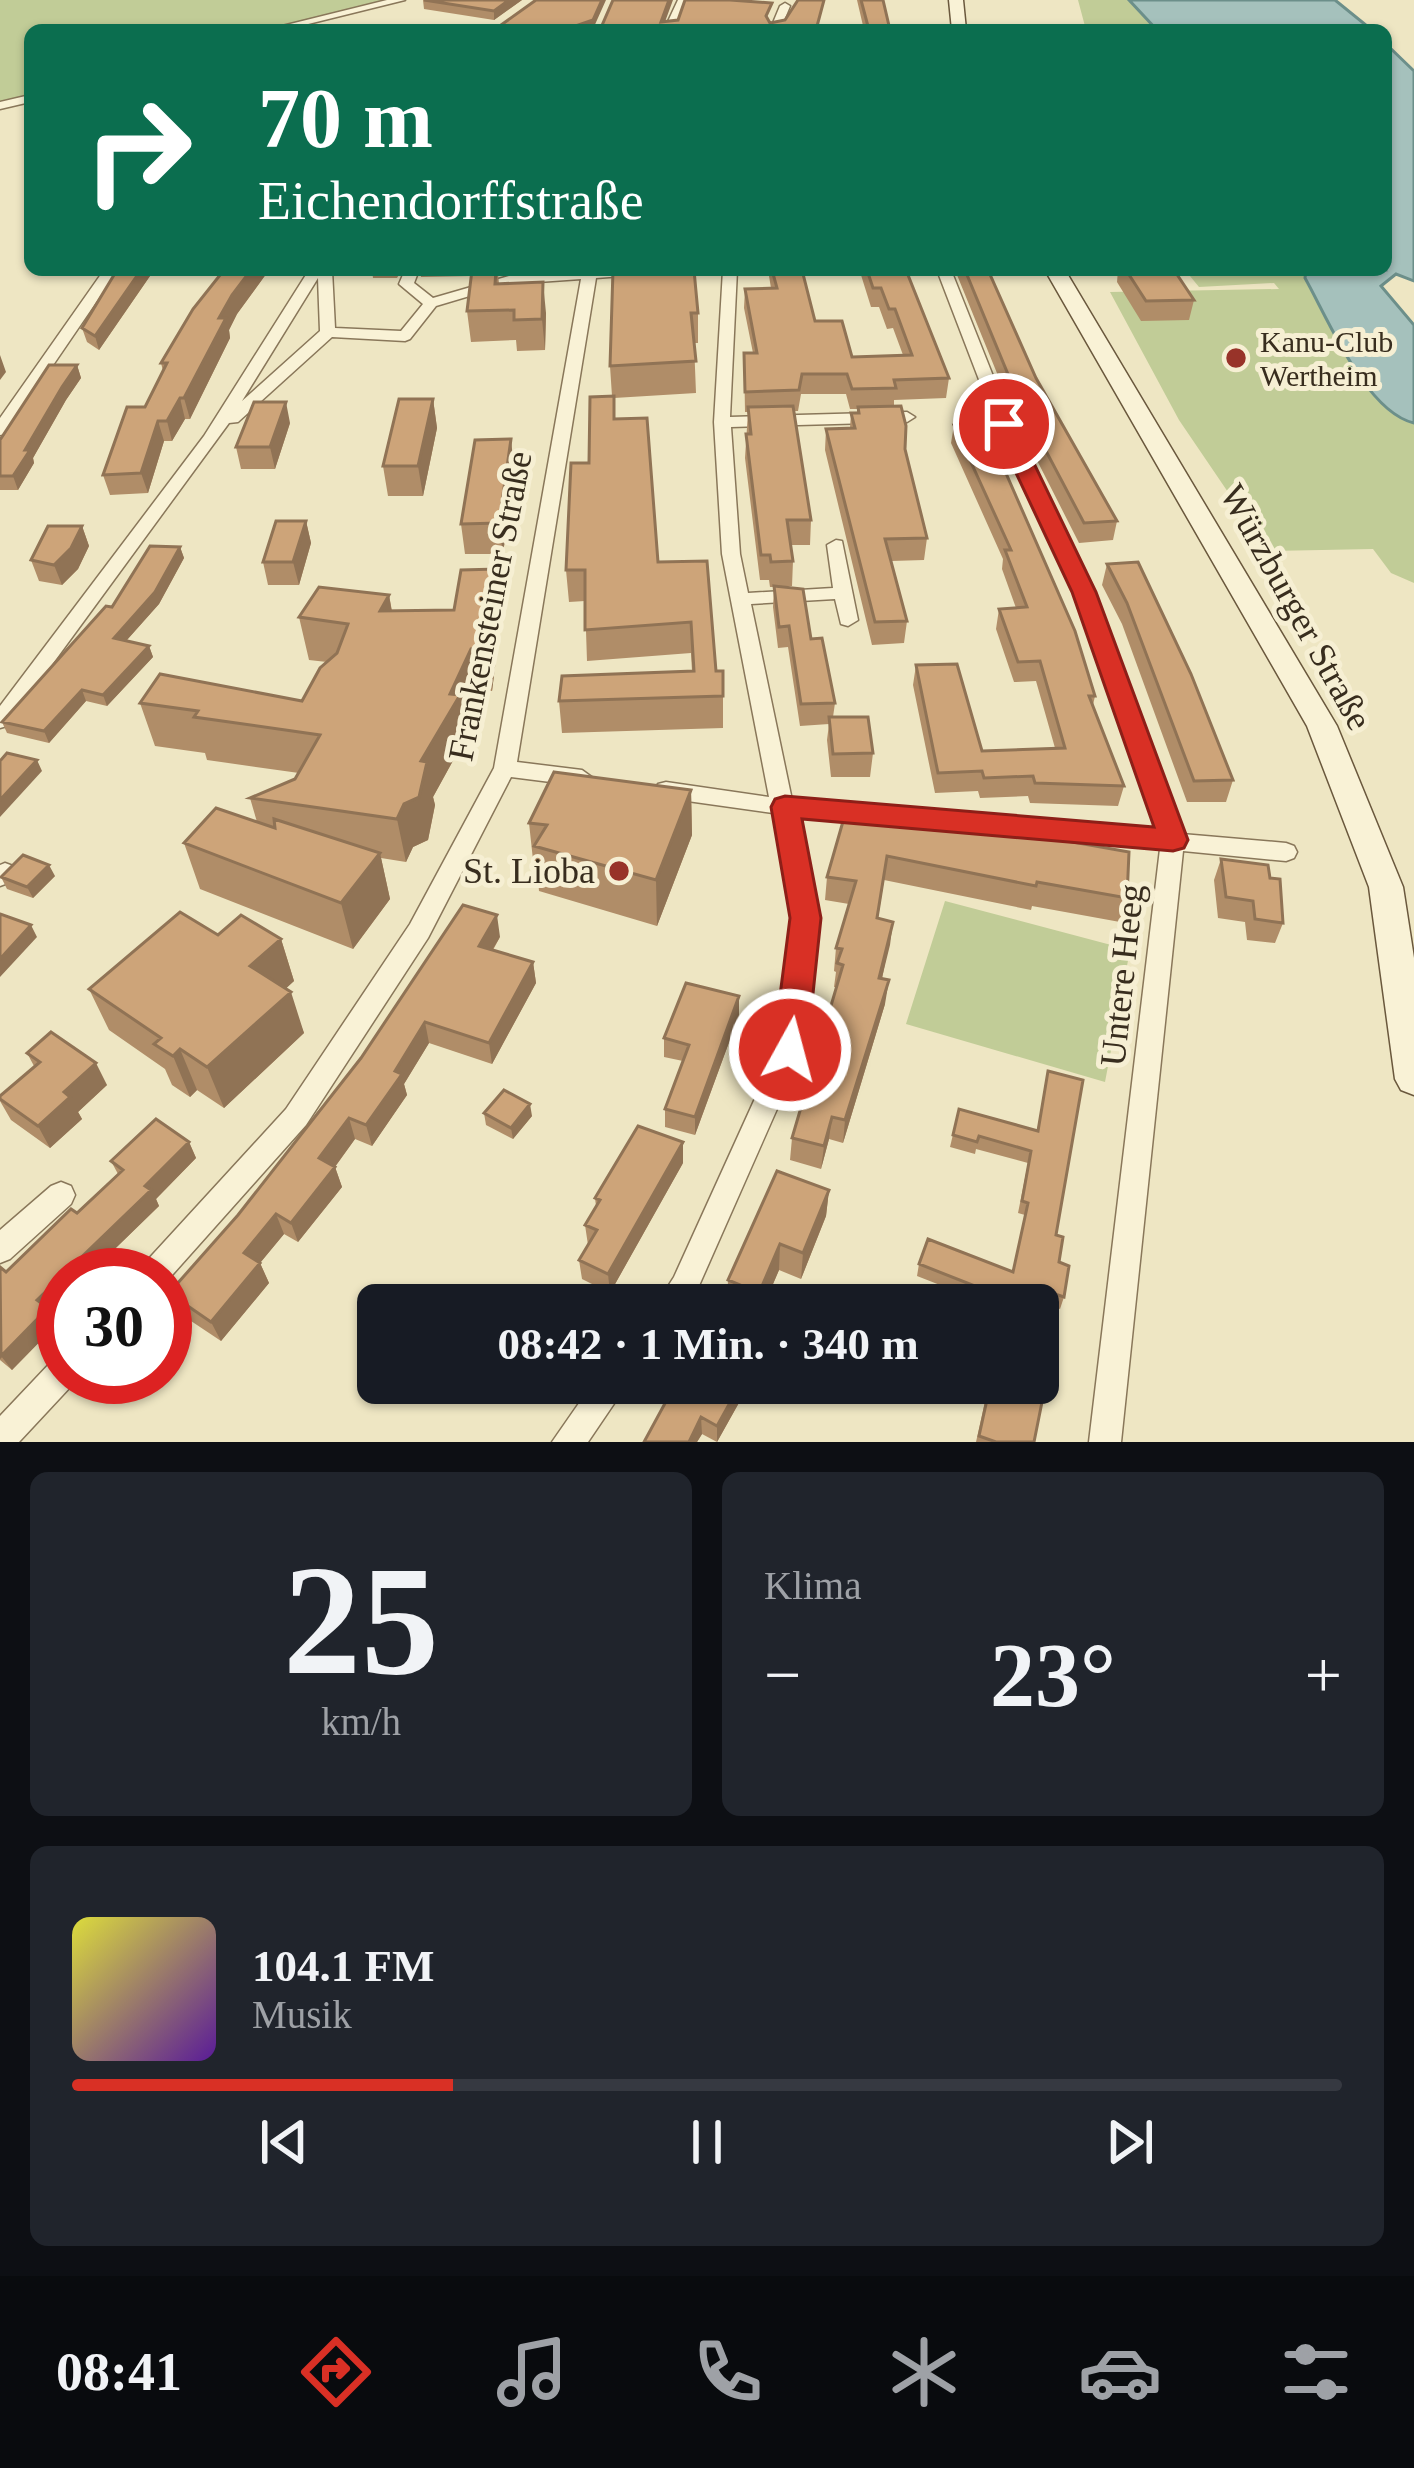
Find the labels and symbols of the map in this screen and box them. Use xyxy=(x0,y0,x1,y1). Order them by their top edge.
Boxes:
place label: Kanu-Club Wertheim xyxy=(1260,325,1393,392)
marker: Kanu-Club Wertheim xyxy=(1223,345,1249,371)
pin xyxy=(953,373,1055,475)
street label: Frankensteiner Straße xyxy=(440,448,540,764)
street label: Würzburger Straße xyxy=(1212,477,1380,737)
place label: St. Lioba xyxy=(463,851,595,891)
marker: St. Lioba xyxy=(606,858,632,884)
street label: Untere Heeg xyxy=(1093,882,1151,1068)
position arrow xyxy=(727,987,853,1113)
speed limit sign: 30 xyxy=(36,1248,192,1404)

